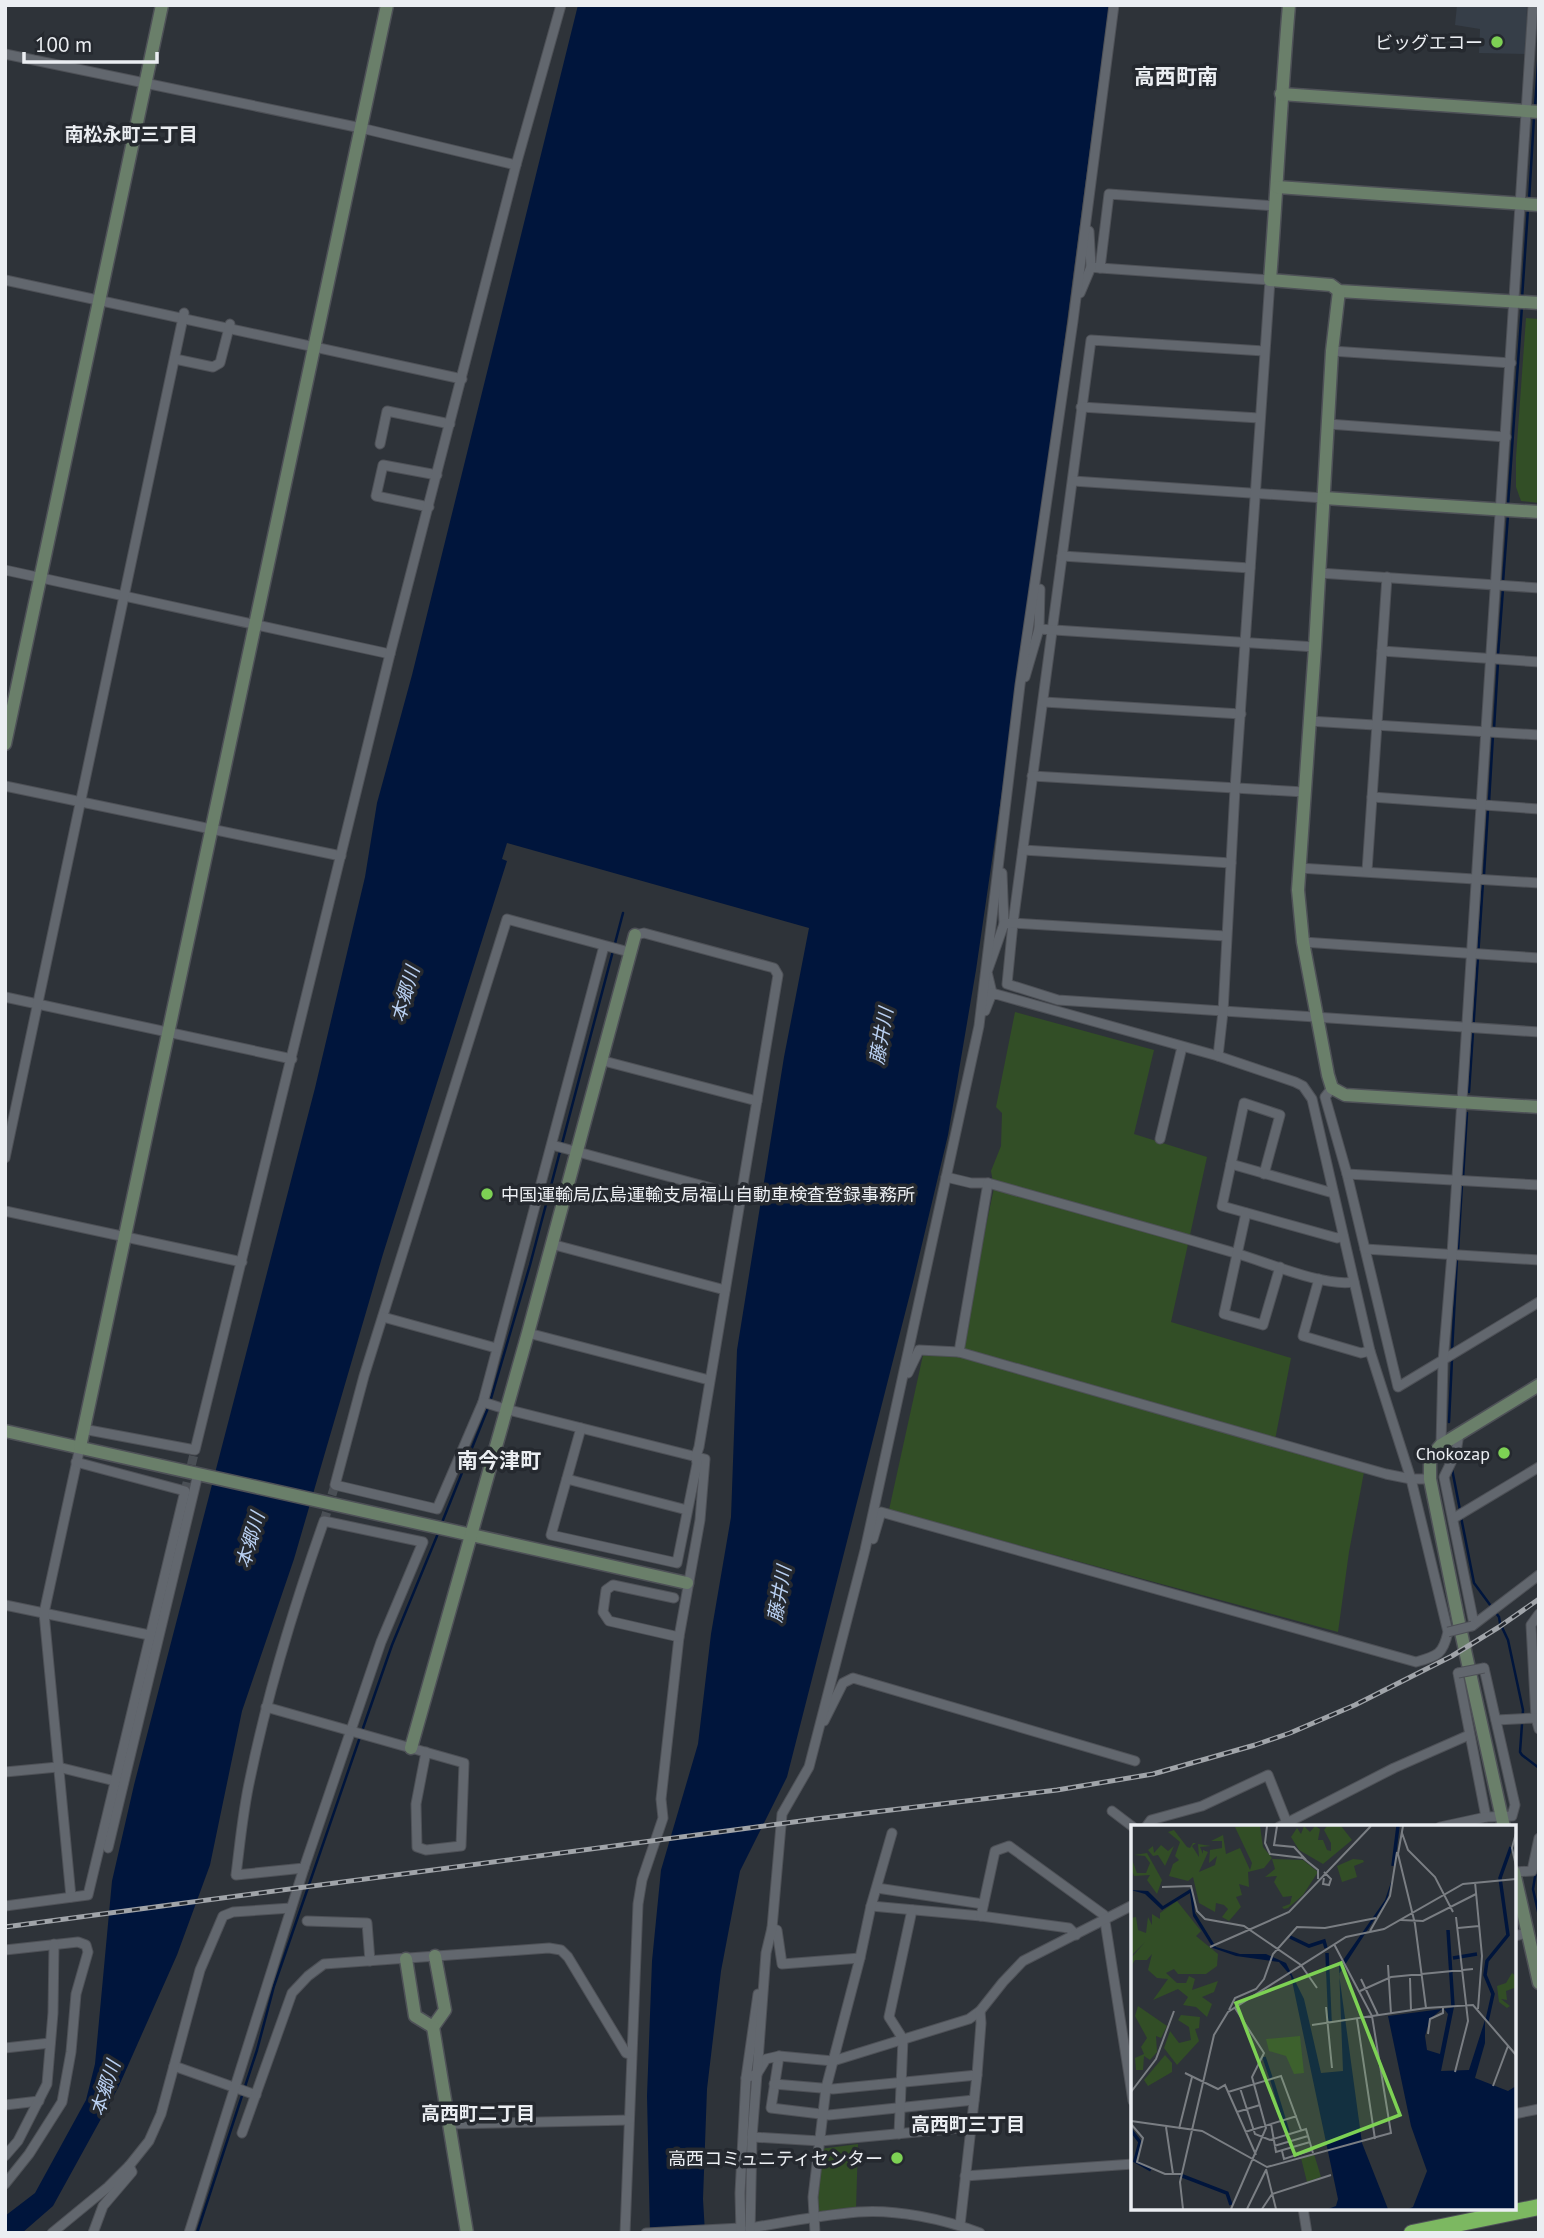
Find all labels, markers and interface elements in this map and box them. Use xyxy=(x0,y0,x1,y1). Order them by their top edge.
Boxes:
scale bar xyxy=(24,21,158,65)
text: 100 m xyxy=(35,31,92,58)
place label: ビッグエコー xyxy=(1375,31,1483,54)
marker: ビッグエコー xyxy=(1489,34,1505,50)
district label: 高西町南 xyxy=(1134,63,1218,90)
district label: 南松永町三丁目 xyxy=(64,122,198,146)
water label: 本郷川 xyxy=(386,961,425,1025)
water label: 藤井川 xyxy=(864,1004,898,1066)
place label: 中国運輸局広島運輸支局福山自動車検査登録事務所 xyxy=(501,1183,915,1206)
marker: 中国運輸局広島運輸支局福山自動車検査登録事務所 xyxy=(479,1186,495,1202)
place label: Chokozap xyxy=(1416,1442,1490,1465)
marker: Chokozap xyxy=(1496,1445,1512,1461)
district label: 南今津町 xyxy=(457,1447,541,1474)
water label: 本郷川 xyxy=(231,1507,270,1571)
water label: 藤井川 xyxy=(762,1562,796,1624)
inset map xyxy=(1131,1825,1516,2210)
water label: 本郷川 xyxy=(85,2055,126,2119)
district label: 高西町二丁目 xyxy=(421,2101,535,2125)
district label: 高西町三丁目 xyxy=(911,2112,1025,2136)
place label: 高西コミュニティセンター xyxy=(668,2147,883,2170)
marker: 高西コミュニティセンター xyxy=(889,2150,905,2166)

